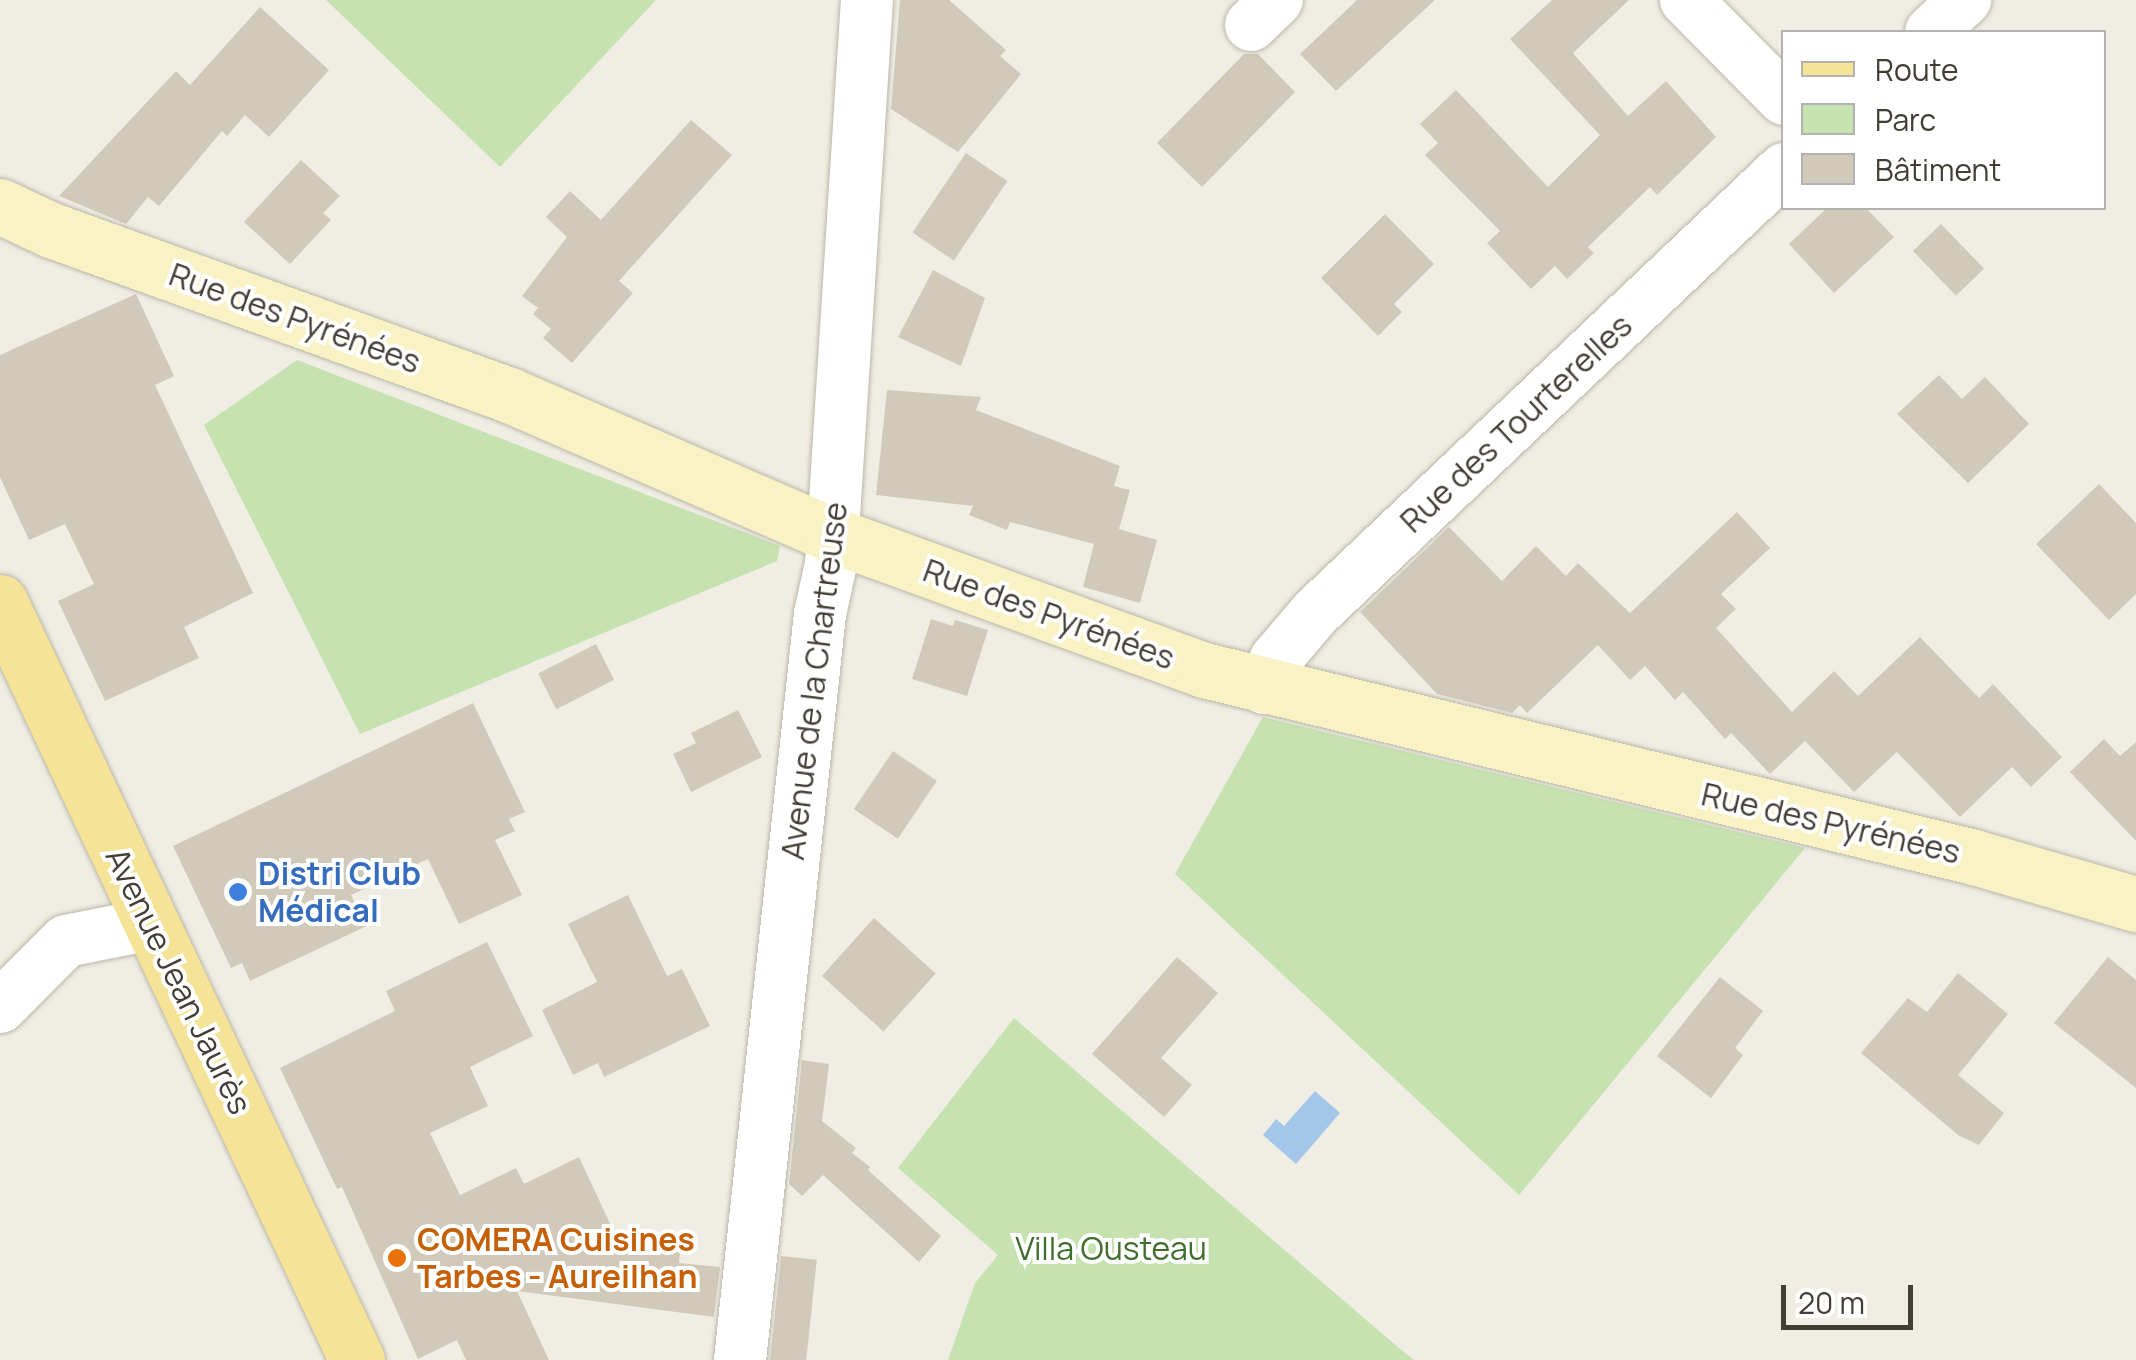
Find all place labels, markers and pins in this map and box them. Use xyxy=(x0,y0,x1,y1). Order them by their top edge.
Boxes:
place label: Distri Club Médical xyxy=(258,855,421,930)
marker: Distri Club Médical xyxy=(227,881,249,903)
place label: COMERA Cuisines Tarbes - Aureilhan xyxy=(417,1221,698,1296)
marker: COMERA Cuisines Tarbes - Aureilhan xyxy=(386,1247,408,1269)

